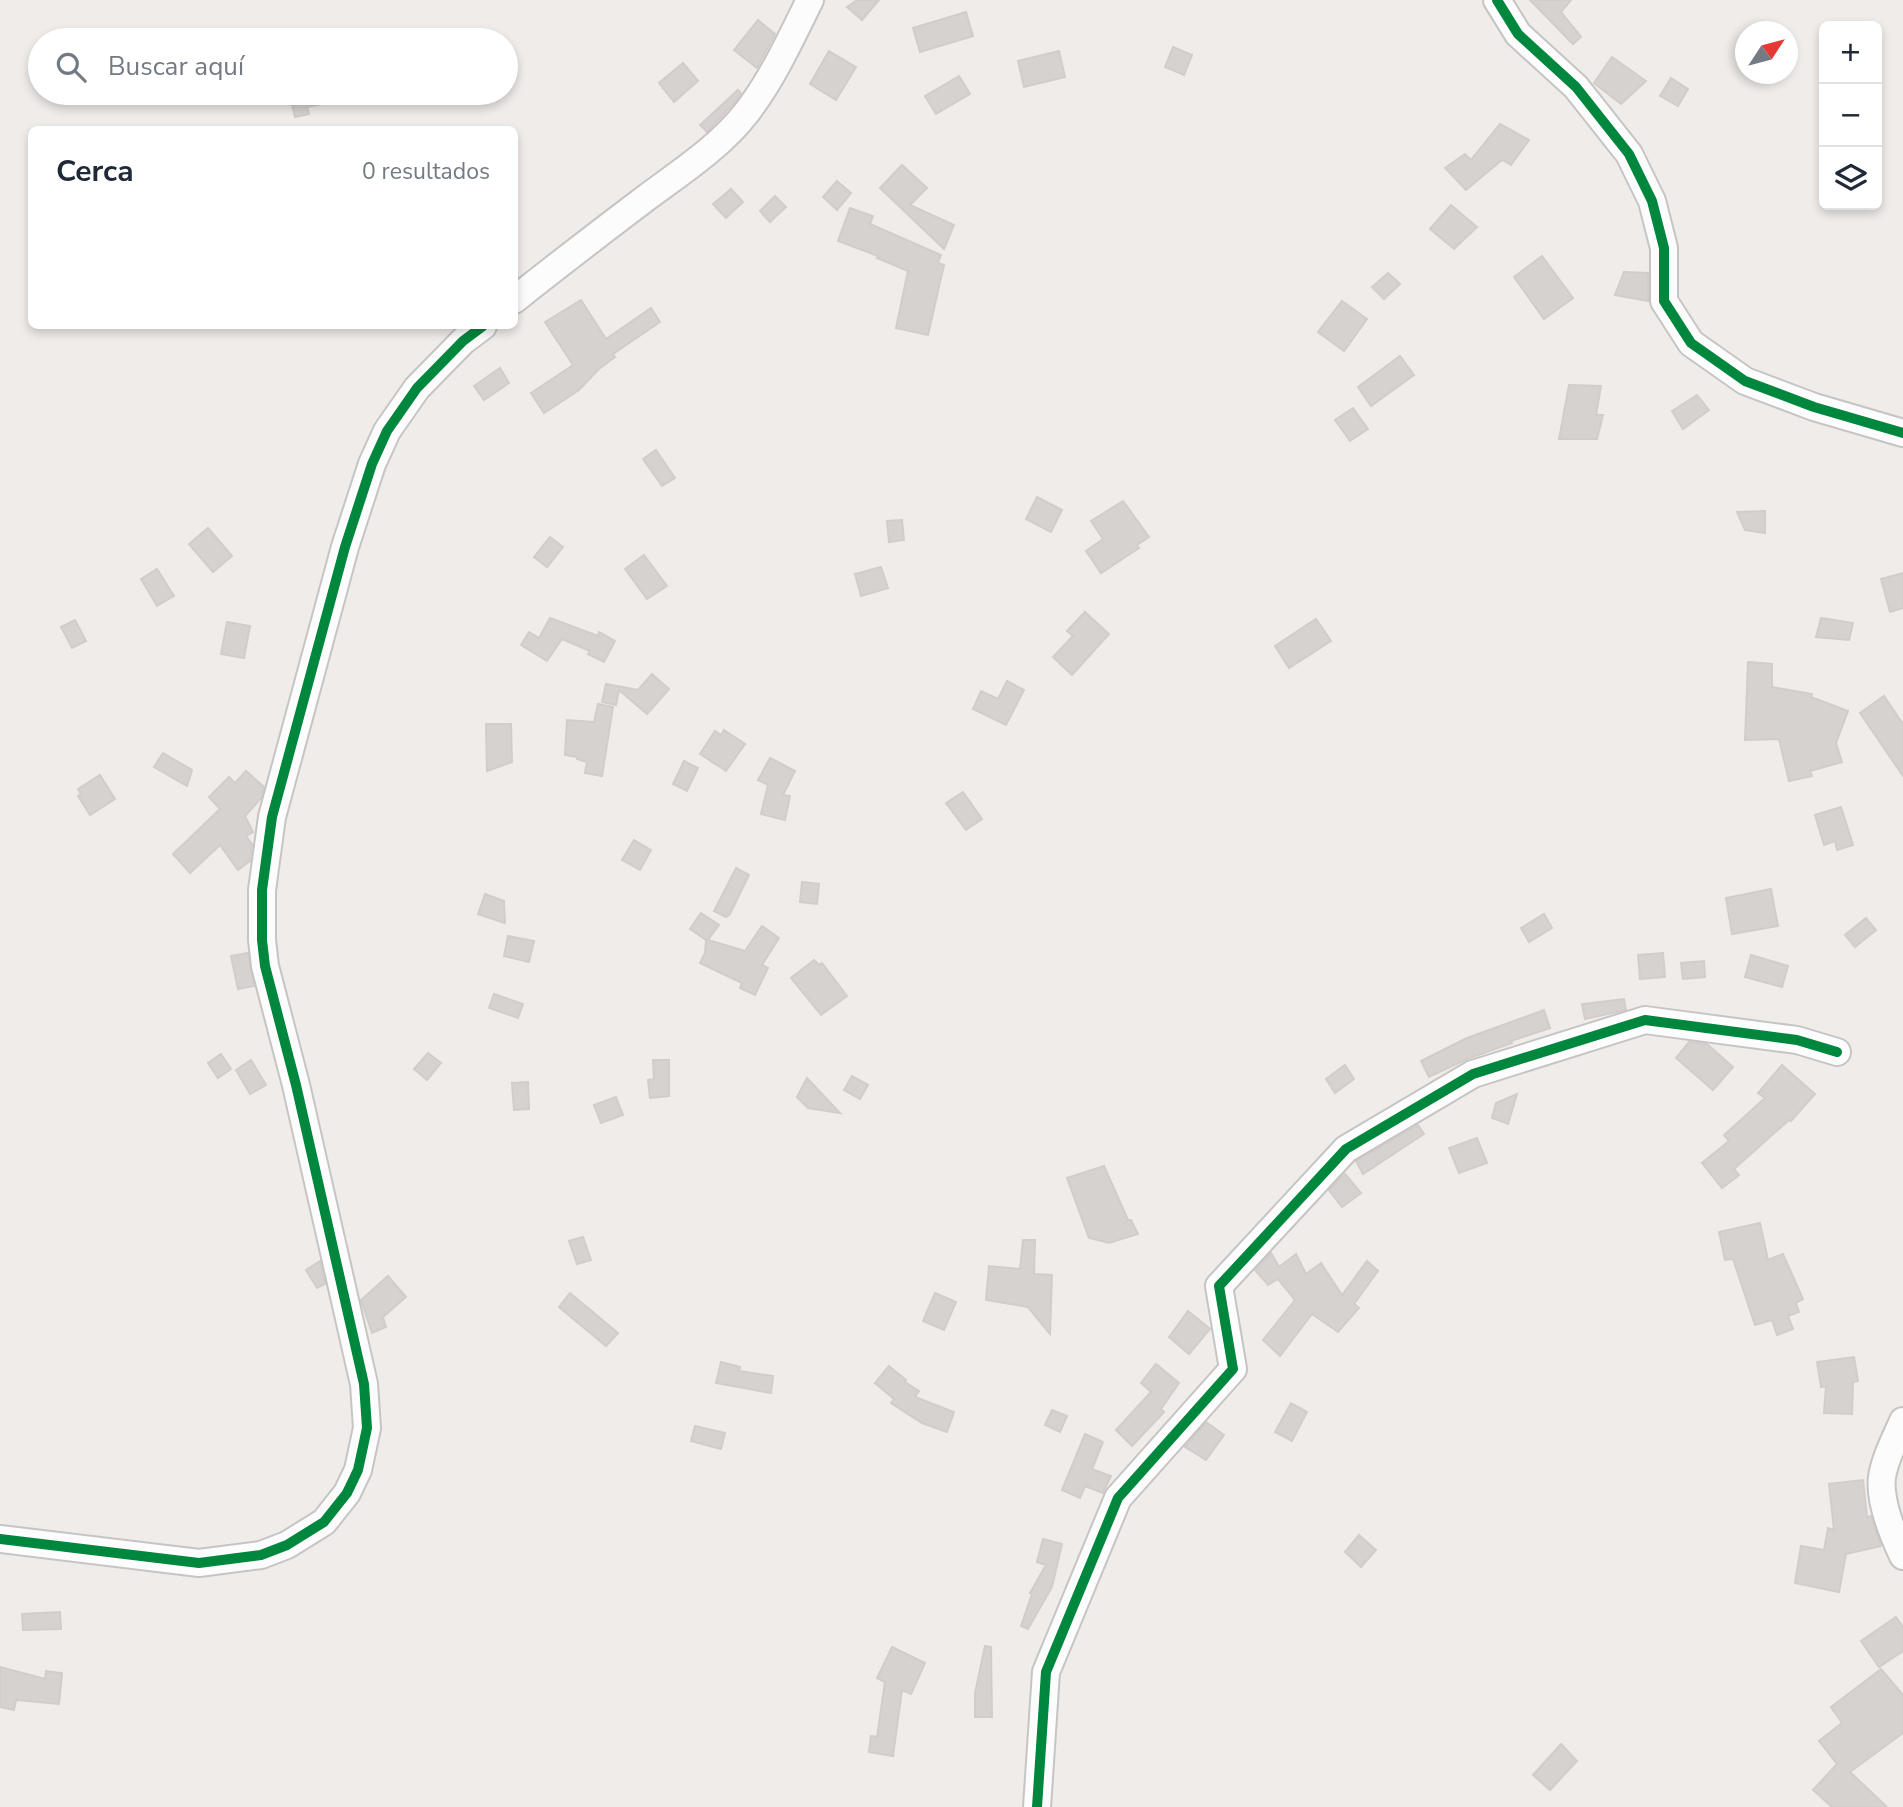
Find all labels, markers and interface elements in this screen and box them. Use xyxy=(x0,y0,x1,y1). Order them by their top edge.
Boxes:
north arrow xyxy=(1735,21,1798,84)
map controls xyxy=(1819,21,1882,210)
button: + xyxy=(1819,21,1882,84)
search box xyxy=(28,28,518,105)
icon: search xyxy=(52,48,90,86)
text: Buscar aquí xyxy=(108,49,244,84)
button: − xyxy=(1819,84,1882,147)
button: layers xyxy=(1819,147,1882,210)
text: Cerca xyxy=(56,151,134,192)
text: 0 resultados xyxy=(362,156,490,187)

